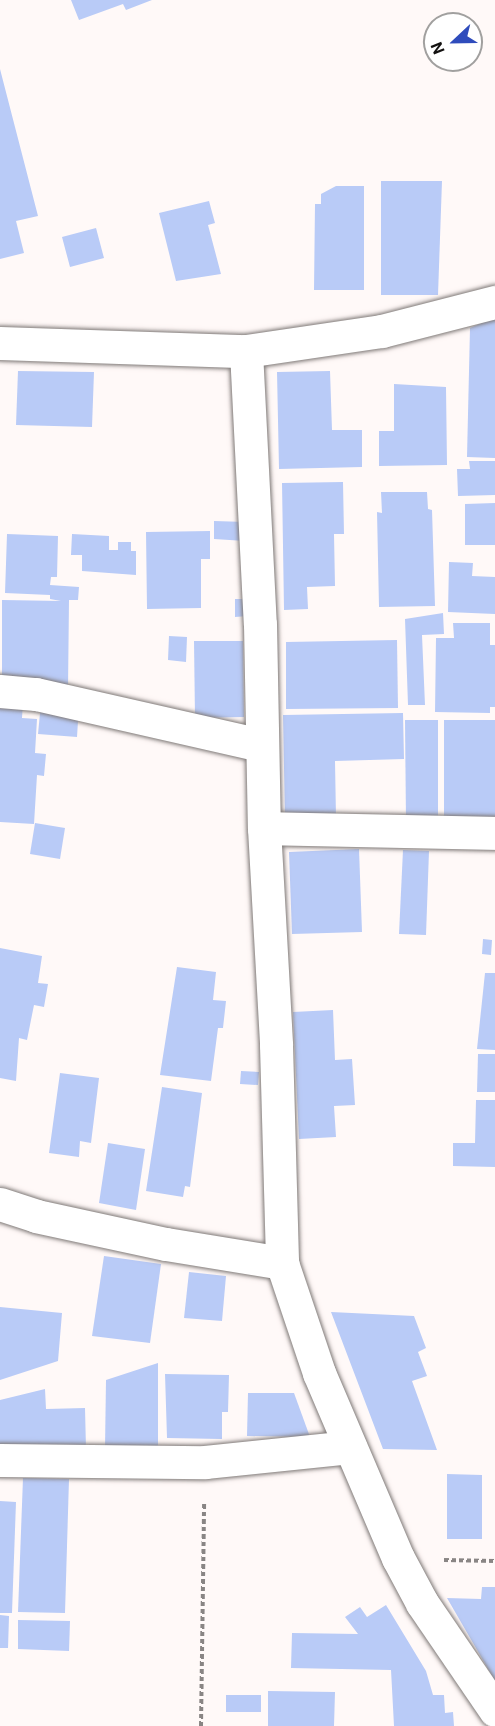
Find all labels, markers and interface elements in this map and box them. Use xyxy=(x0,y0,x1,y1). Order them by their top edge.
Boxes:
north arrow xyxy=(423,12,483,72)
text: N xyxy=(427,39,449,57)

